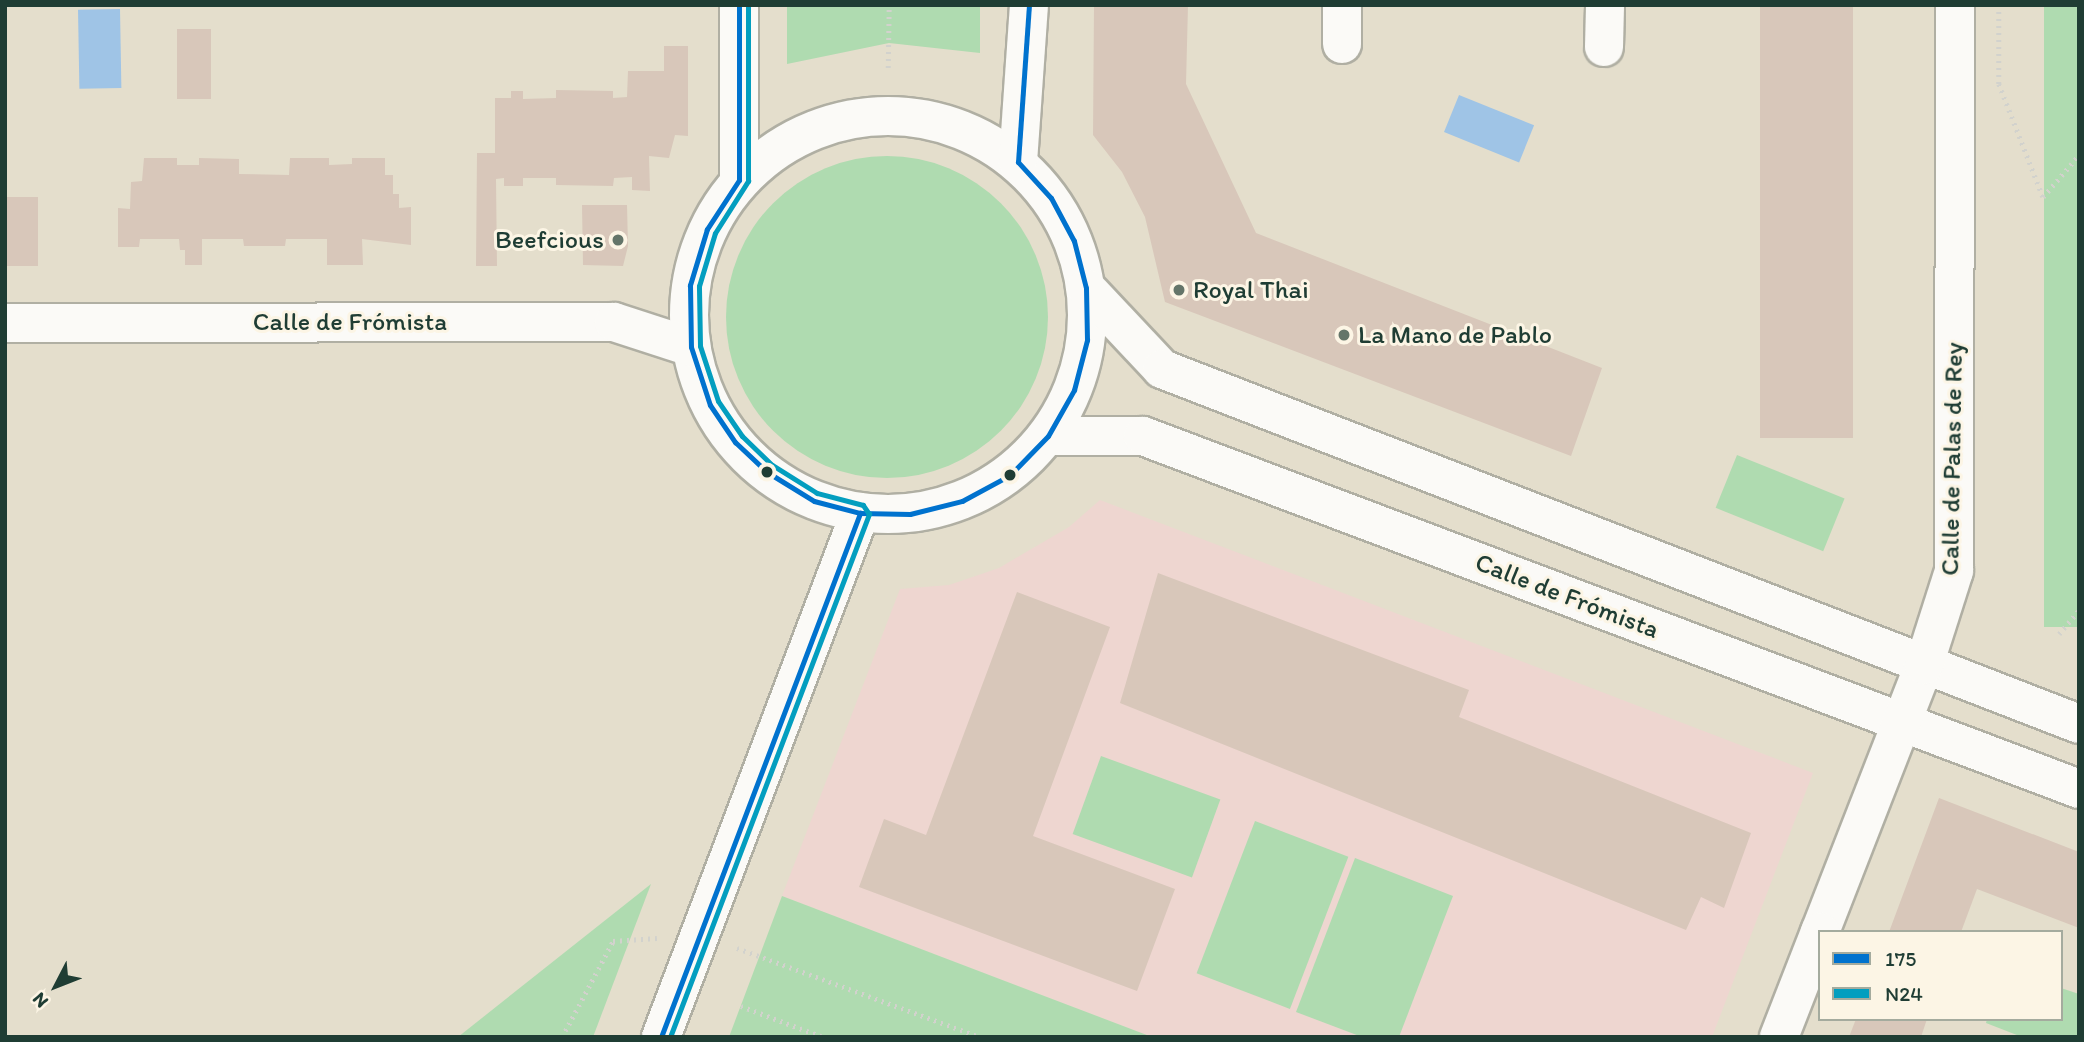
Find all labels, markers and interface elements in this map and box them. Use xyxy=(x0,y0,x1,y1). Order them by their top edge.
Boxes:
place label: Beefcious xyxy=(495,224,604,256)
marker: Beefcious xyxy=(610,232,626,248)
place label: Royal Thai xyxy=(1193,274,1309,306)
marker: Royal Thai xyxy=(1171,282,1187,298)
street label: Calle de Frómista xyxy=(253,306,447,338)
place label: La Mano de Pablo xyxy=(1358,319,1552,351)
marker: La Mano de Pablo xyxy=(1336,327,1352,343)
street label: Calle de Palas de Rey xyxy=(1934,342,1970,576)
unlabelled marker xyxy=(760,465,774,479)
unlabelled marker xyxy=(1003,468,1017,482)
street label: Calle de Frómista xyxy=(1471,547,1663,645)
legend xyxy=(1818,930,2063,1021)
text: 175 xyxy=(1885,946,1916,971)
north arrow xyxy=(21,951,91,1021)
text: N24 xyxy=(1885,981,1923,1006)
text: N xyxy=(27,988,53,1013)

